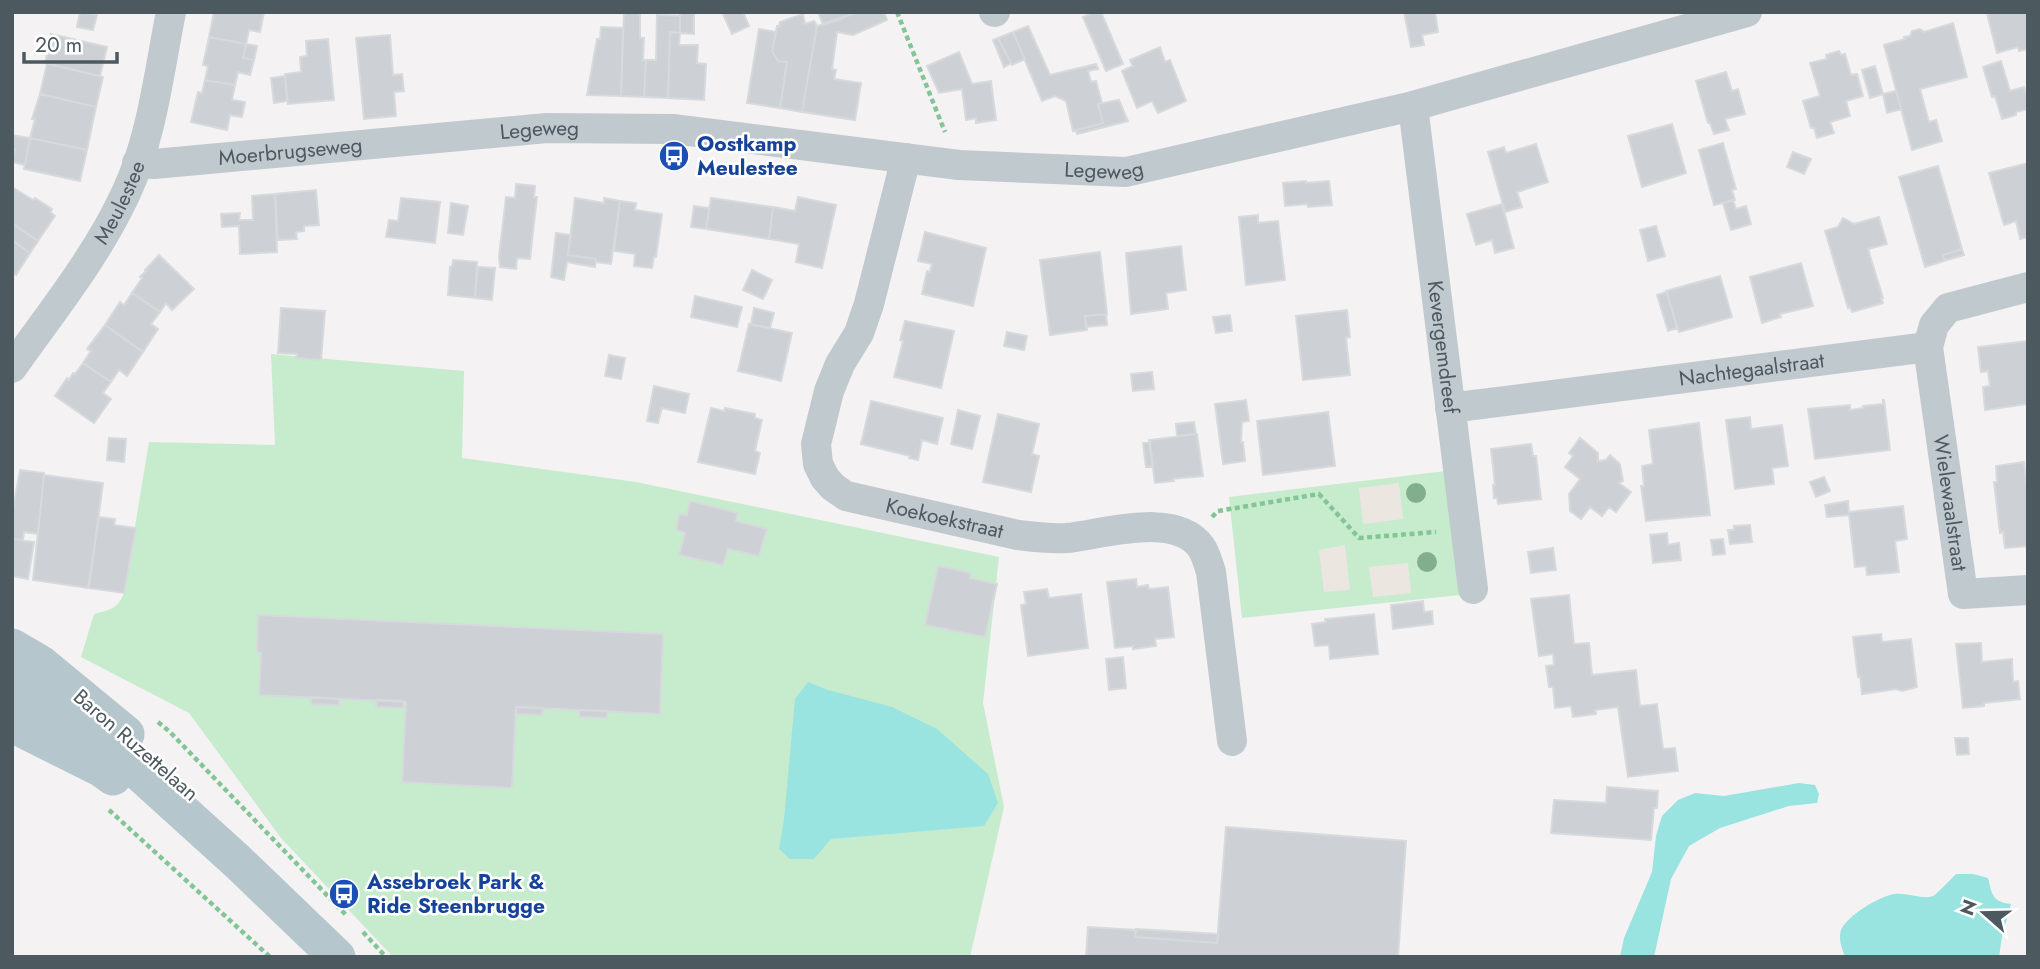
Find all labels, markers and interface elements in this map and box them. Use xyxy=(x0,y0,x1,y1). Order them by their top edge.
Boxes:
scale bar xyxy=(24,21,117,65)
text: 20 m xyxy=(35,30,82,60)
street label: Legeweg xyxy=(498,113,579,147)
place label: Oostkamp Meulestee xyxy=(697,129,798,183)
street label: Moerbrugseweg xyxy=(217,130,364,173)
bus stop icon: Oostkamp Meulestee xyxy=(657,139,691,173)
street label: Legeweg xyxy=(1064,153,1147,188)
street label: Meulestee xyxy=(87,157,153,250)
street label: Kevergemdreef xyxy=(1420,279,1466,417)
street label: Nachtegaalstraat xyxy=(1677,345,1826,394)
street label: Wielewaalstraat xyxy=(1926,433,1975,573)
street label: Koekoekstraat xyxy=(883,490,1006,546)
street label: Baron Ruzettelaan xyxy=(67,682,205,808)
place label: Assebroek Park & Ride Steenbrugge xyxy=(366,867,545,921)
bus stop icon: Assebroek Park & Ride Steenbrugge xyxy=(327,877,361,911)
north arrow xyxy=(1949,878,2019,948)
text: N xyxy=(1953,896,1984,919)

